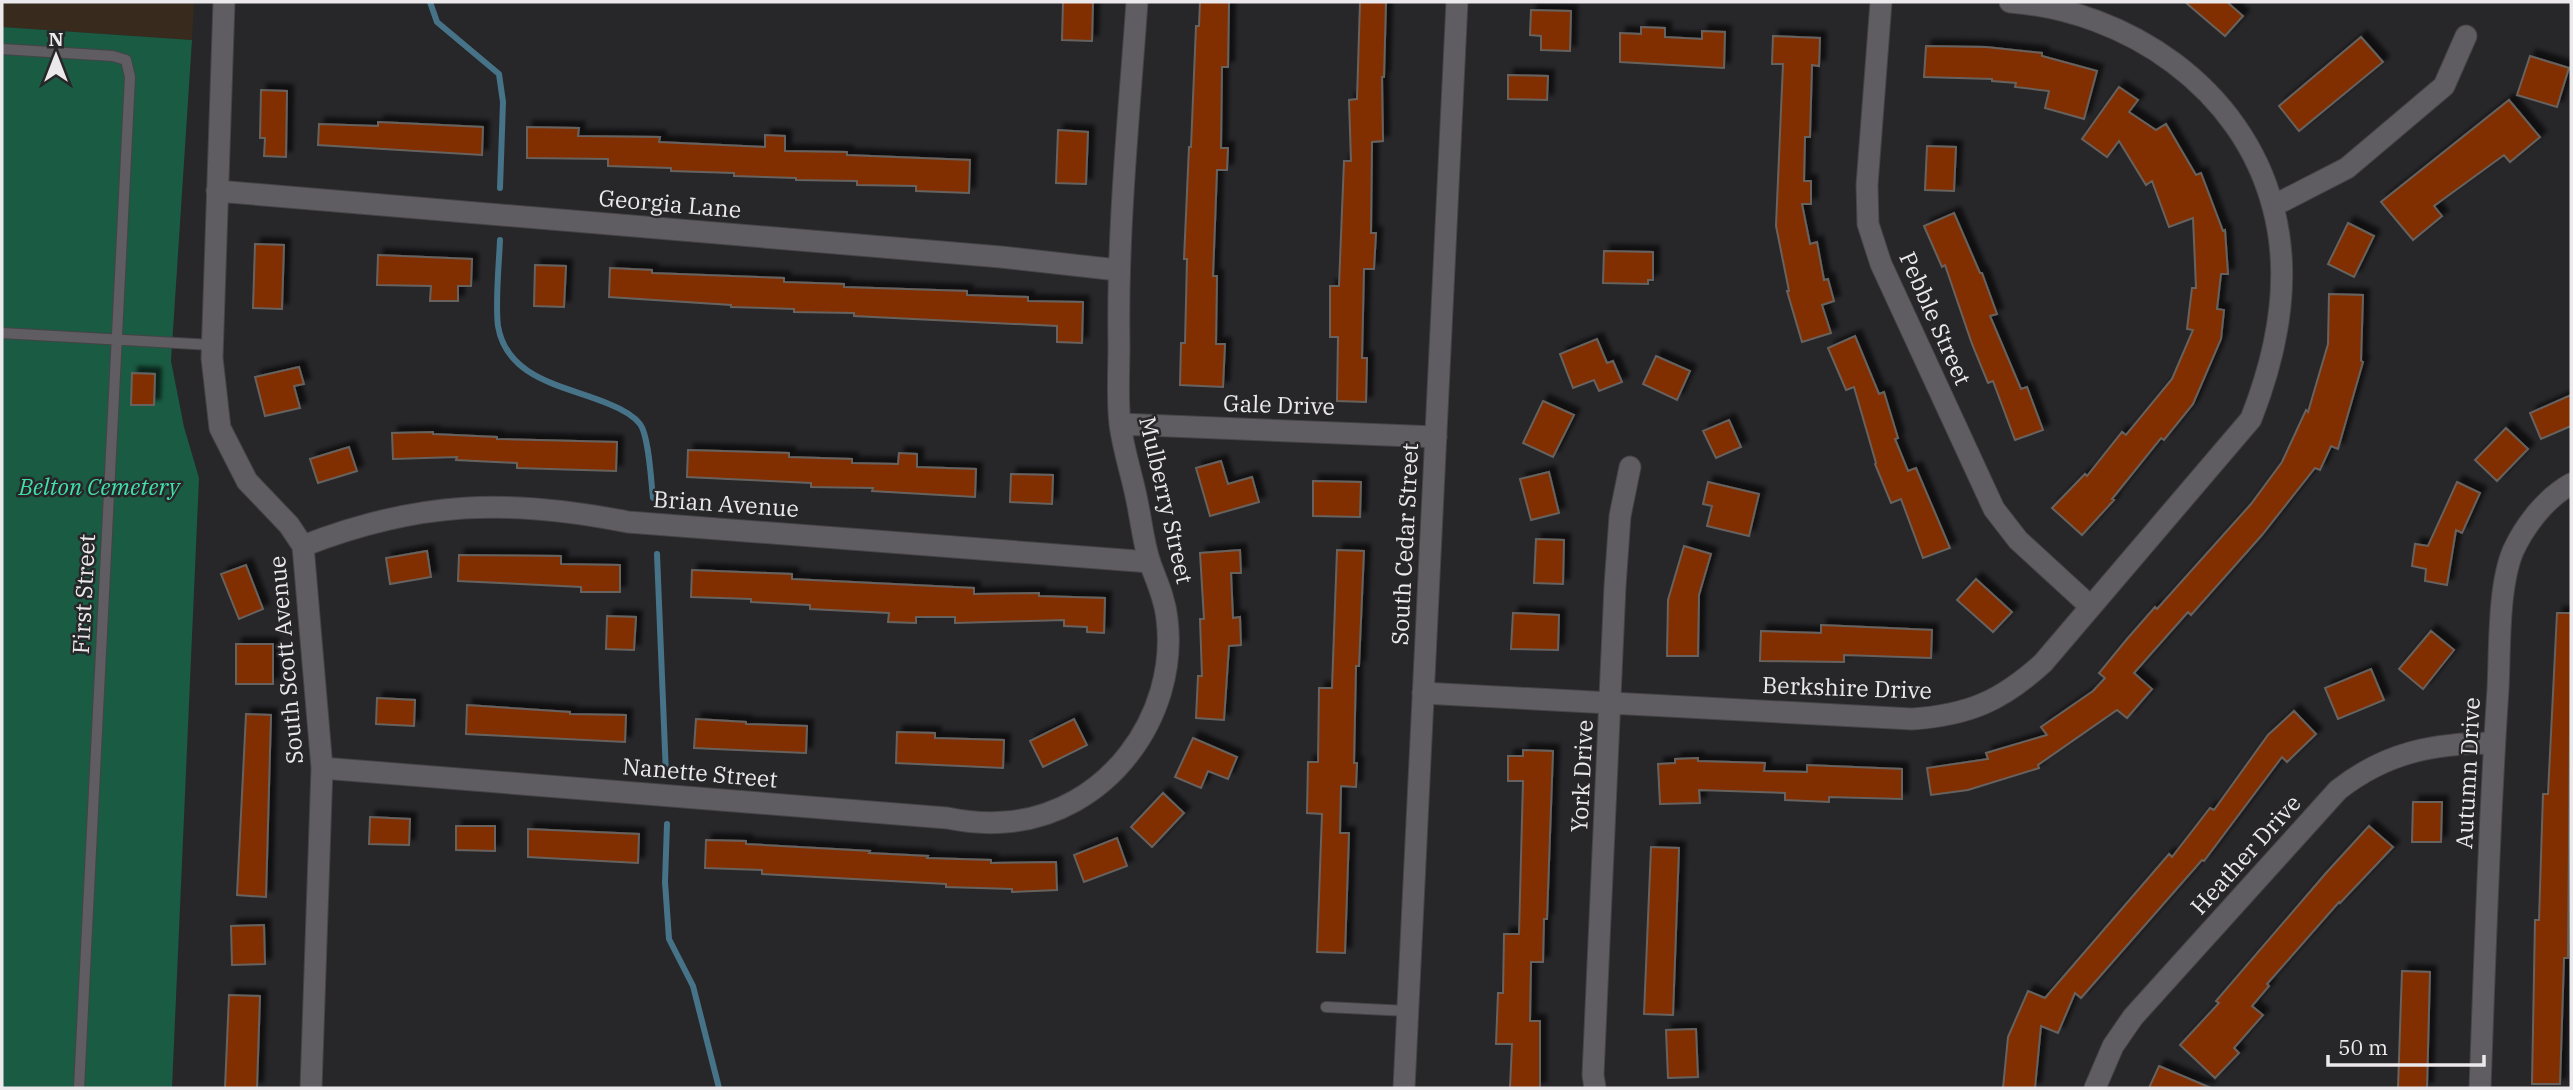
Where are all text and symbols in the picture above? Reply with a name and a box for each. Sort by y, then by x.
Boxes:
north arrow [21,21,91,91]
text: N [48,27,64,51]
street label: Georgia Lane [597,182,743,224]
street label: Pebble Street [1893,247,1979,389]
street label: Gale Drive [1223,387,1335,421]
street label: Mulberry Street [1133,413,1201,587]
street label: South Cedar Street [1384,442,1424,646]
park label: Belton Cemetery [18,471,182,501]
street label: Brian Avenue [652,483,800,523]
street label: First Street [65,533,101,655]
street label: South Scott Avenue [261,555,309,765]
street label: Berkshire Drive [1761,669,1933,705]
street label: Autumn Drive [2448,696,2486,850]
street label: York Drive [1563,719,1599,833]
street label: Nanette Street [621,750,779,794]
street label: Heather Drive [2183,788,2307,920]
scale bar [2328,1024,2484,1068]
text: 50 m [2338,1033,2388,1061]

